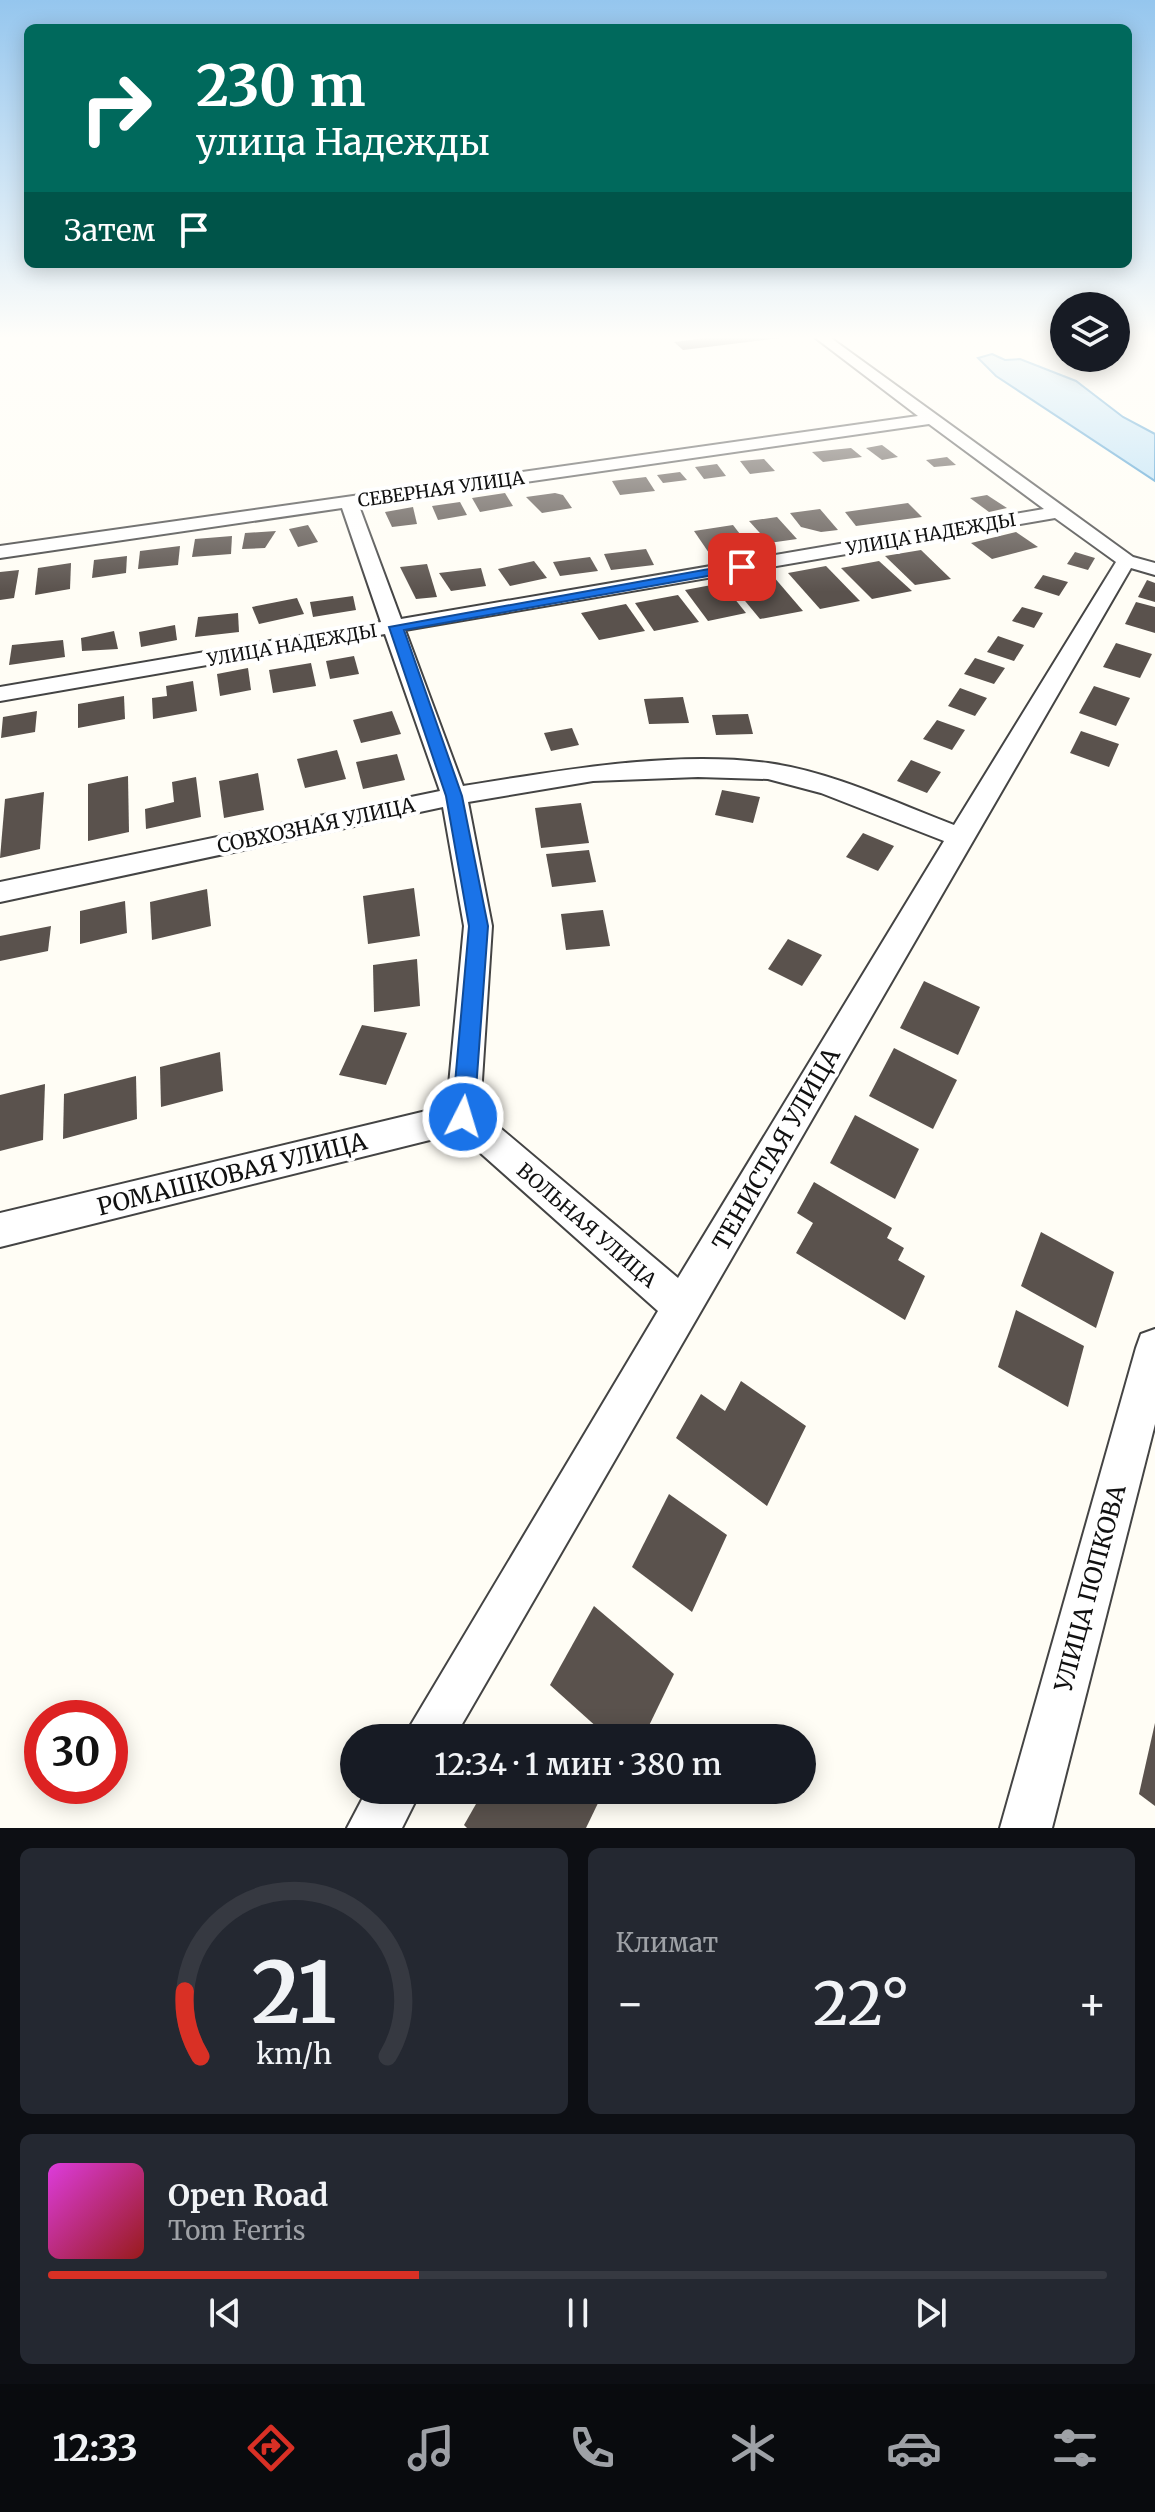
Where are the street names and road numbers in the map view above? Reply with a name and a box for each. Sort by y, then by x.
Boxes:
street label: СЕВЕРНАЯ УЛИЦА [356,466,526,512]
street label: УЛИЦА НАДЕЖДЫ [843,508,1018,560]
street label: УЛИЦА НАДЕЖДЫ [204,619,379,671]
street label: СОВХОЗНАЯ УЛИЦА [215,792,418,858]
street label: ТЕНИСТАЯ УЛИЦА [705,1041,847,1256]
street label: РОМАШКОВАЯ УЛИЦА [94,1125,371,1223]
street label: ВОЛЬНАЯ УЛИЦА [512,1158,663,1293]
street label: УЛИЦА ПОПКОВА [1047,1480,1133,1696]

